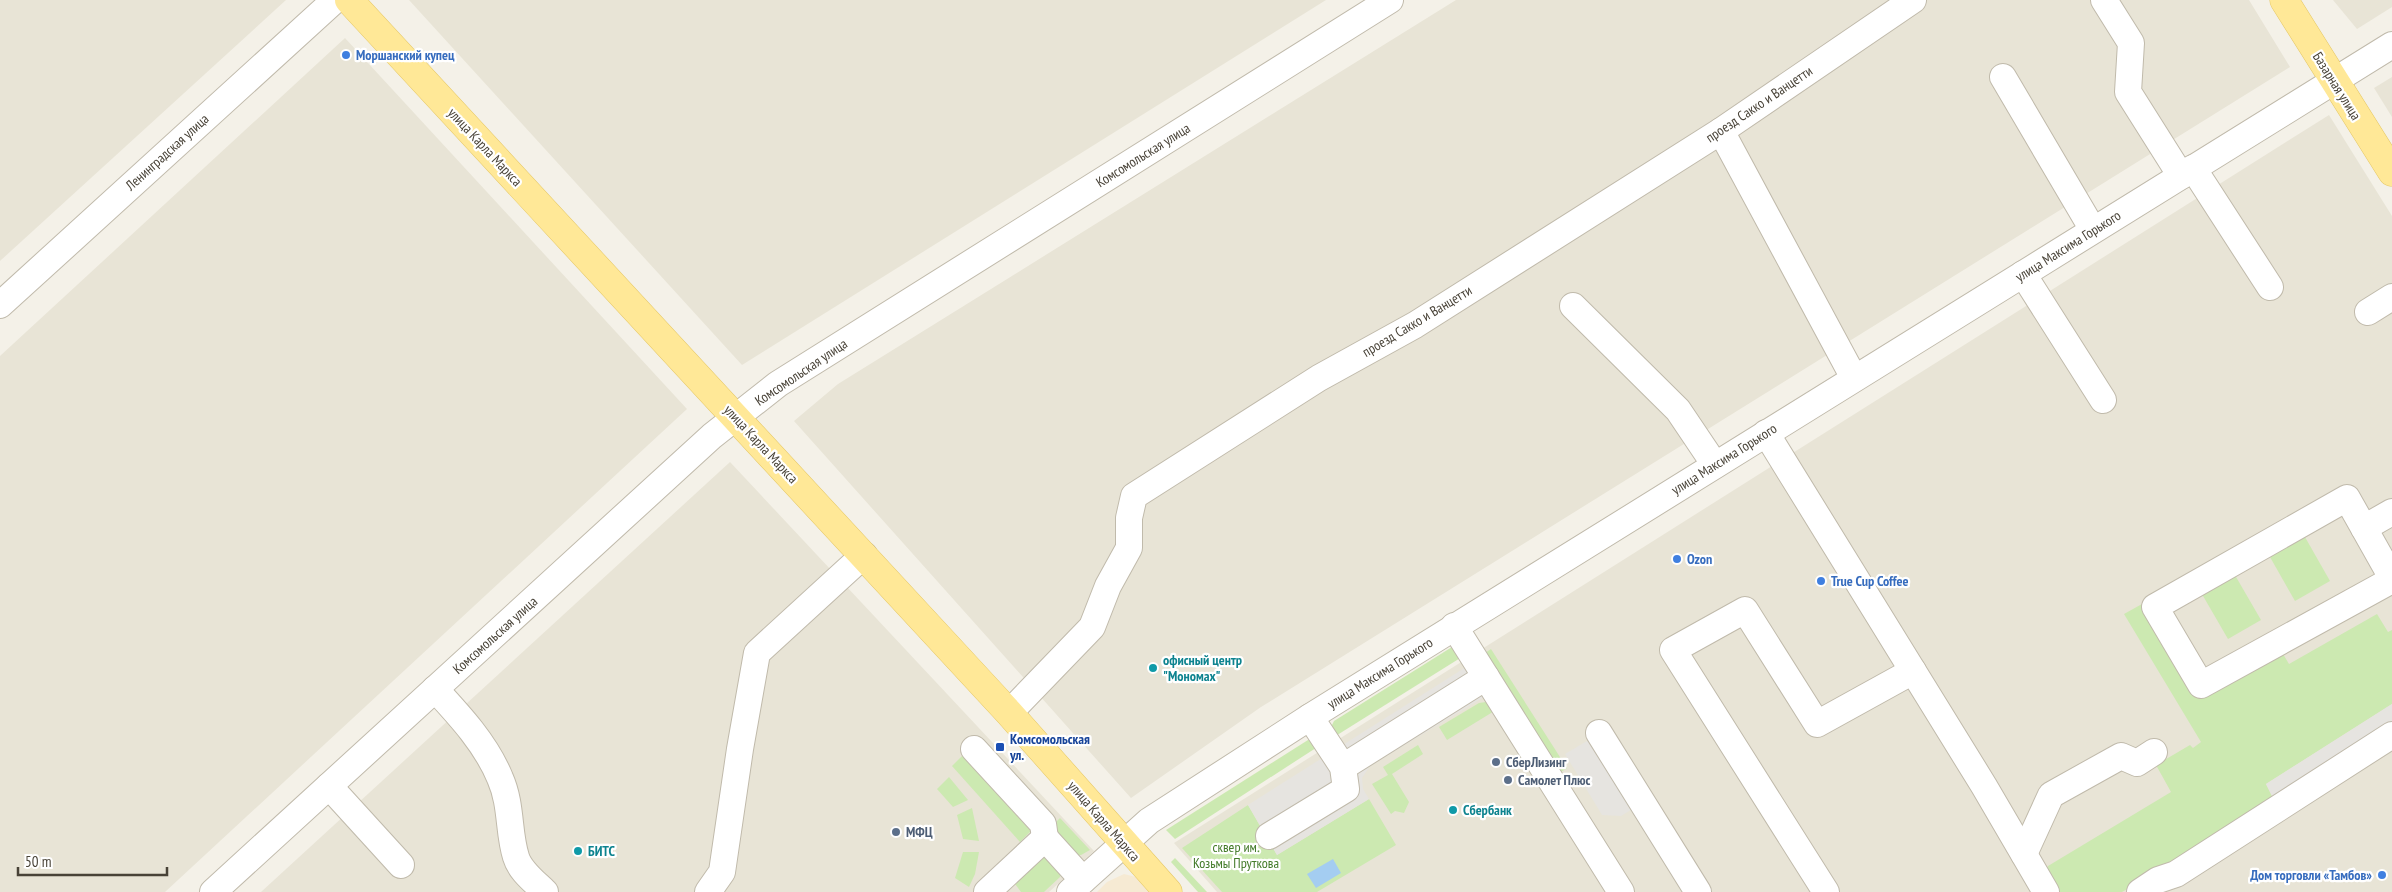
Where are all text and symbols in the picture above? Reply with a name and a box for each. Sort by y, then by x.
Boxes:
place label: Моршанский купец [356,46,455,64]
marker: Моршанский купец [340,49,352,61]
street label: Базарная улица [2309,49,2365,123]
street label: проезд Сакко и Ванцетти [1702,62,1816,146]
street label: улица Карла Маркса [444,104,526,190]
street label: Ленинградская улица [121,110,212,195]
street label: Комсомольская улица [1093,119,1193,191]
street label: улица Максима Горького [2012,206,2124,286]
street label: проезд Сакко и Ванцетти [1359,281,1475,361]
street label: Комсомольская улица [751,334,851,410]
street label: улица Карла Маркса [720,401,802,487]
street label: улица Максима Горького [1668,419,1780,499]
place label: Ozon [1687,550,1712,568]
marker: Ozon [1671,553,1683,565]
place label: True Cup Coffee [1831,572,1909,590]
marker: True Cup Coffee [1815,575,1827,587]
street label: Комсомольская улица [449,592,541,678]
street label: улица Максима Горького [1324,633,1436,713]
place label: офисный центр "Мономах" [1163,651,1242,685]
marker: офисный центр "Мономах" [1147,662,1159,674]
place label: Комсомольская ул. [1009,730,1090,764]
marker: Комсомольская ул. [994,741,1006,753]
place label: СберЛизинг [1506,753,1567,771]
marker: СберЛизинг [1490,756,1502,768]
place label: Самолет Плюс [1518,771,1590,789]
marker: Самолет Плюс [1502,774,1514,786]
street label: улица Карла Маркса [1064,777,1144,865]
place label: Сбербанк [1463,801,1512,819]
marker: Сбербанк [1447,804,1459,816]
place label: МФЦ [906,823,933,841]
marker: МФЦ [890,826,902,838]
park label: сквер им. Козьмы Пруткова [1193,838,1279,872]
place label: БИТС [588,842,616,860]
scale bar [18,844,166,876]
marker: БИТС [572,845,584,857]
text: 50 m [25,852,51,871]
place label: Дом торговли «Тамбов» [2250,866,2372,884]
marker: Дом торговли «Тамбов» [2376,869,2388,881]

